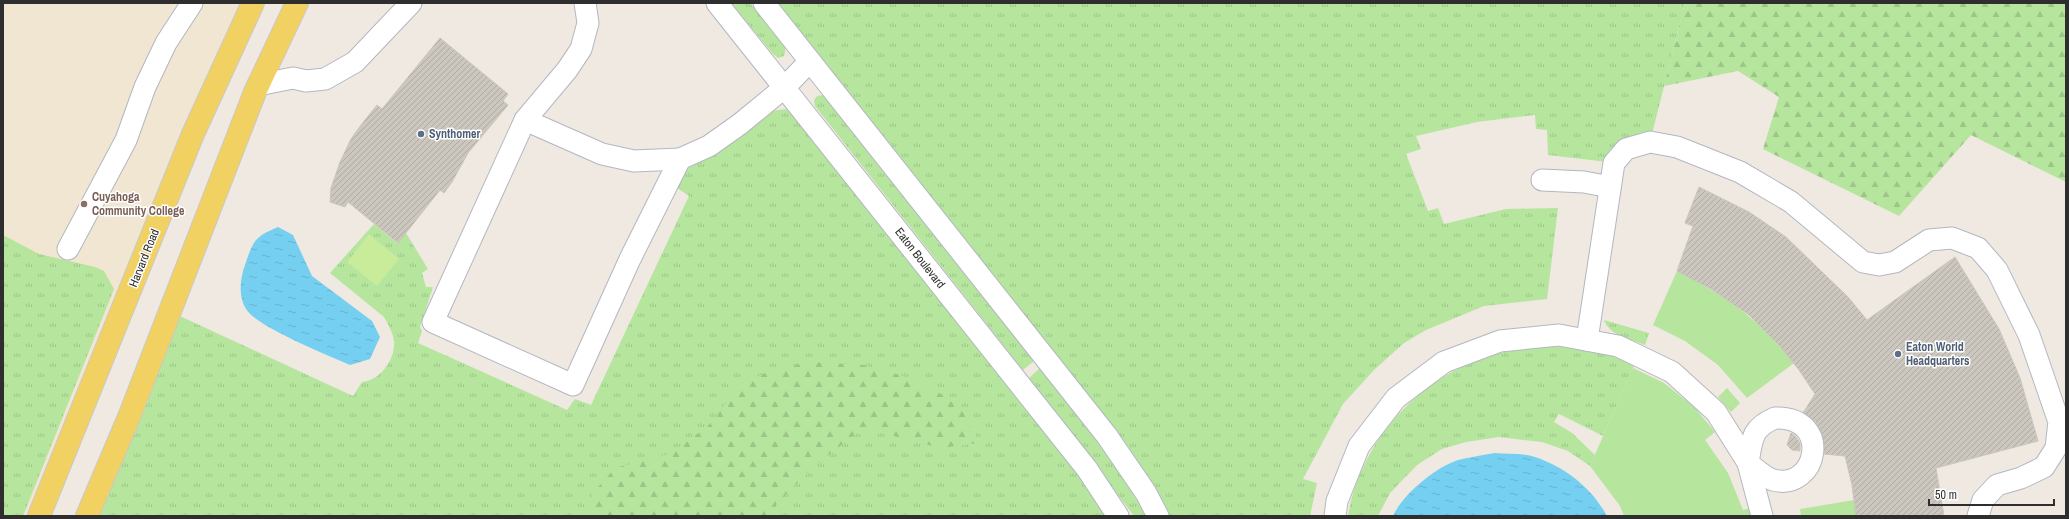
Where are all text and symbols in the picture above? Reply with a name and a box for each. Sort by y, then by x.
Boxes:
place label: Synthomer [429,126,481,142]
marker: Synthomer [416,129,426,139]
place label: Cuyahoga Community College [92,189,185,219]
marker: Cuyahoga Community College [79,199,89,209]
street label: Eaton Boulevard [891,224,949,292]
street label: Harvard Road [125,227,163,289]
place label: Eaton World Headquarters [1906,339,1970,369]
marker: Eaton World Headquarters [1893,349,1903,359]
scale bar [1929,481,2054,507]
text: 50 m [1935,487,1957,503]

